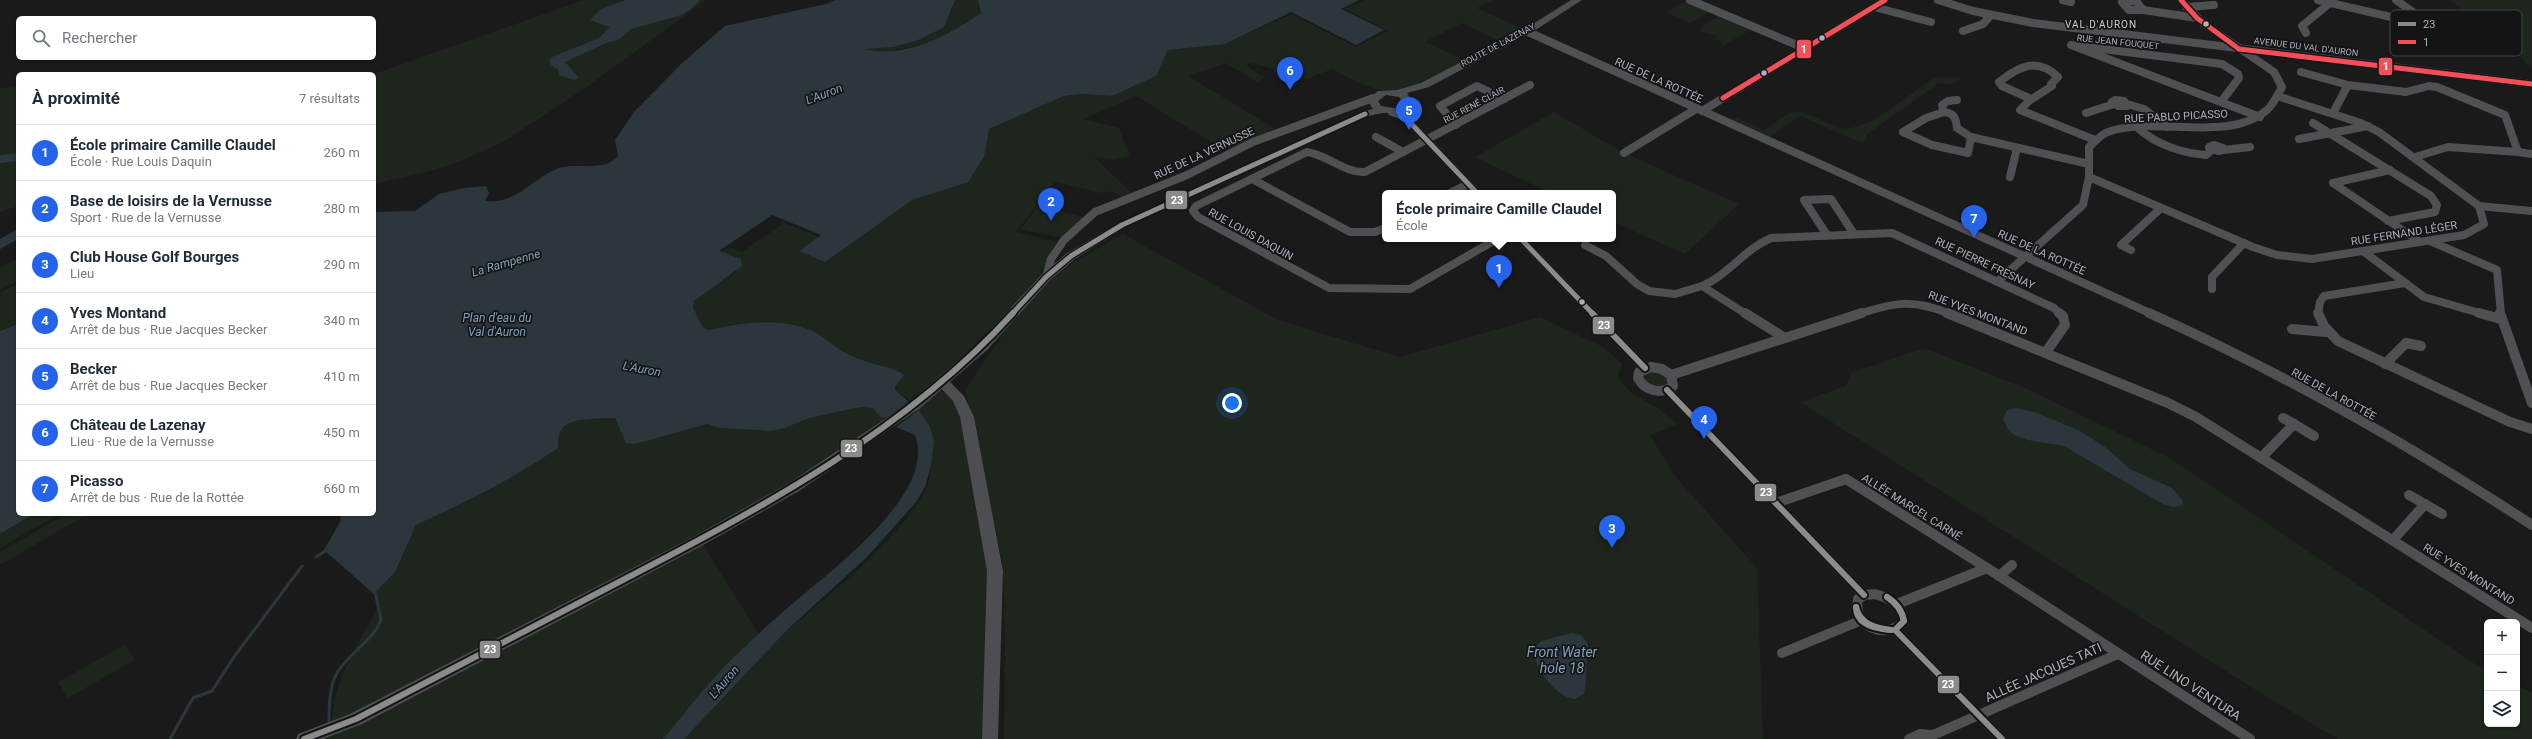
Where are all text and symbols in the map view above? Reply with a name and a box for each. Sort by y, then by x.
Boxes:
legend [2390,10,2522,56]
search box [16,16,376,60]
text: 23 [2423,18,2435,31]
district label: VAL D'AURON [2065,19,2137,30]
unlabelled marker [2201,19,2211,29]
street label: ROUTE DE LAZENAY [1459,21,1537,69]
icon: search [30,27,52,49]
text: Rechercher [62,29,137,47]
unlabelled marker [1817,33,1827,43]
street label: RUE JEAN FOUQUET [2076,33,2160,51]
street label: AVENUE DU VAL D'AURON [2253,36,2359,58]
text: 1 [2423,36,2429,49]
line badge: 1 [1796,39,1812,59]
text: 1 [1801,43,1807,56]
street label: RUE DE LA ROTTÉE [1613,55,1705,106]
pin: 6 [1277,57,1303,90]
line badge: 1 [2378,57,2393,76]
text: 1 [2383,60,2389,73]
unlabelled marker [1759,68,1769,78]
water label: L'Auron [804,81,844,107]
street label: RUE RENÉ CLAIR [1441,84,1507,125]
text: À proximité [32,88,120,108]
text: 7 résultats [299,91,360,106]
pin: 5 [1396,97,1422,130]
street label: RUE PABLO PICASSO [2124,107,2228,126]
street label: RUE DE LA VERNUSSE [1152,124,1257,182]
text: École primaire Camille Claudel [70,136,276,154]
text: 1 [41,145,49,160]
text: 260 m [323,145,360,160]
text: École · Rue Louis Daquin [70,154,212,169]
pin: 2 [1038,188,1064,221]
line badge: 23 [1165,190,1188,210]
popup [1382,190,1616,242]
text: Base de loisirs de la Vernusse [70,192,272,210]
text: 23 [1171,194,1183,207]
text: École primaire Camille Claudel [1396,200,1602,218]
text: 2 [41,201,49,216]
text: 280 m [323,201,360,216]
pin: 7 [1961,205,1987,238]
street label: RUE LOUIS DAQUIN [1206,206,1296,263]
text: Sport · Rue de la Vernusse [70,210,221,225]
text: École [1396,218,1428,233]
street label: RUE FERNAND LÉGER [2350,219,2458,248]
street label: RUE DE LA ROTTÉE [1996,227,2088,278]
street label: RUE PIERRE FRESNAY [1933,235,2037,292]
water label: La Rampenne [470,246,542,280]
text: Club House Golf Bourges [70,248,239,266]
pin: 1 [1486,255,1512,288]
text: 3 [41,257,49,272]
text: 290 m [323,257,360,272]
text: Lieu [70,266,94,281]
street label: RUE YVES MONTAND [1926,289,2029,338]
unlabelled marker [1577,297,1587,307]
text: Yves Montand [70,304,166,322]
water label: Plan d'eau du Val d'Auron [463,311,532,339]
text: 4 [41,313,49,328]
text: 340 m [323,313,360,328]
line badge: 23 [1592,316,1615,335]
text: 23 [1598,319,1610,332]
text: Arrêt de bus · Rue Jacques Becker [70,322,267,337]
water label: L'Auron [622,358,662,380]
text: Becker [70,360,117,378]
street label: RUE DE LA ROTTÉE [2289,366,2378,423]
text: 5 [41,369,49,384]
text: 410 m [323,369,360,384]
text: Arrêt de bus · Rue Jacques Becker [70,378,267,393]
your location [1222,393,1242,413]
pin: 4 [1691,406,1717,439]
text: Château de Lazenay [70,416,205,434]
text: 6 [41,425,49,440]
text: 450 m [323,425,360,440]
text: Lieu · Rue de la Vernusse [70,434,214,449]
line badge: 23 [840,439,863,458]
text: 23 [845,442,857,455]
street label: ALLÉE MARCEL CARNÉ [1859,471,1964,543]
text: Picasso [70,472,123,490]
text: 7 [41,481,49,496]
text: 660 m [323,481,360,496]
line badge: 23 [1754,483,1777,502]
text: 23 [1760,486,1772,499]
text: Arrêt de bus · Rue de la Rottée [70,490,244,505]
pin: 3 [1599,515,1625,548]
street label: RUE YVES MONTAND [2421,541,2517,608]
map controls [2484,619,2520,727]
button: + [2484,619,2520,655]
line badge: 23 [479,640,501,659]
street label: ALLÉE JACQUES TATI [1983,640,2104,705]
text: 23 [484,643,496,656]
water label: Front Water hole 18 [1527,644,1598,676]
street label: RUE LINO VENTURA [2138,647,2244,724]
button: − [2484,655,2520,691]
water label: L'Auron [706,663,742,701]
line badge: 23 [1937,675,1960,694]
text: 23 [1942,678,1954,691]
button: layers [2484,691,2520,727]

